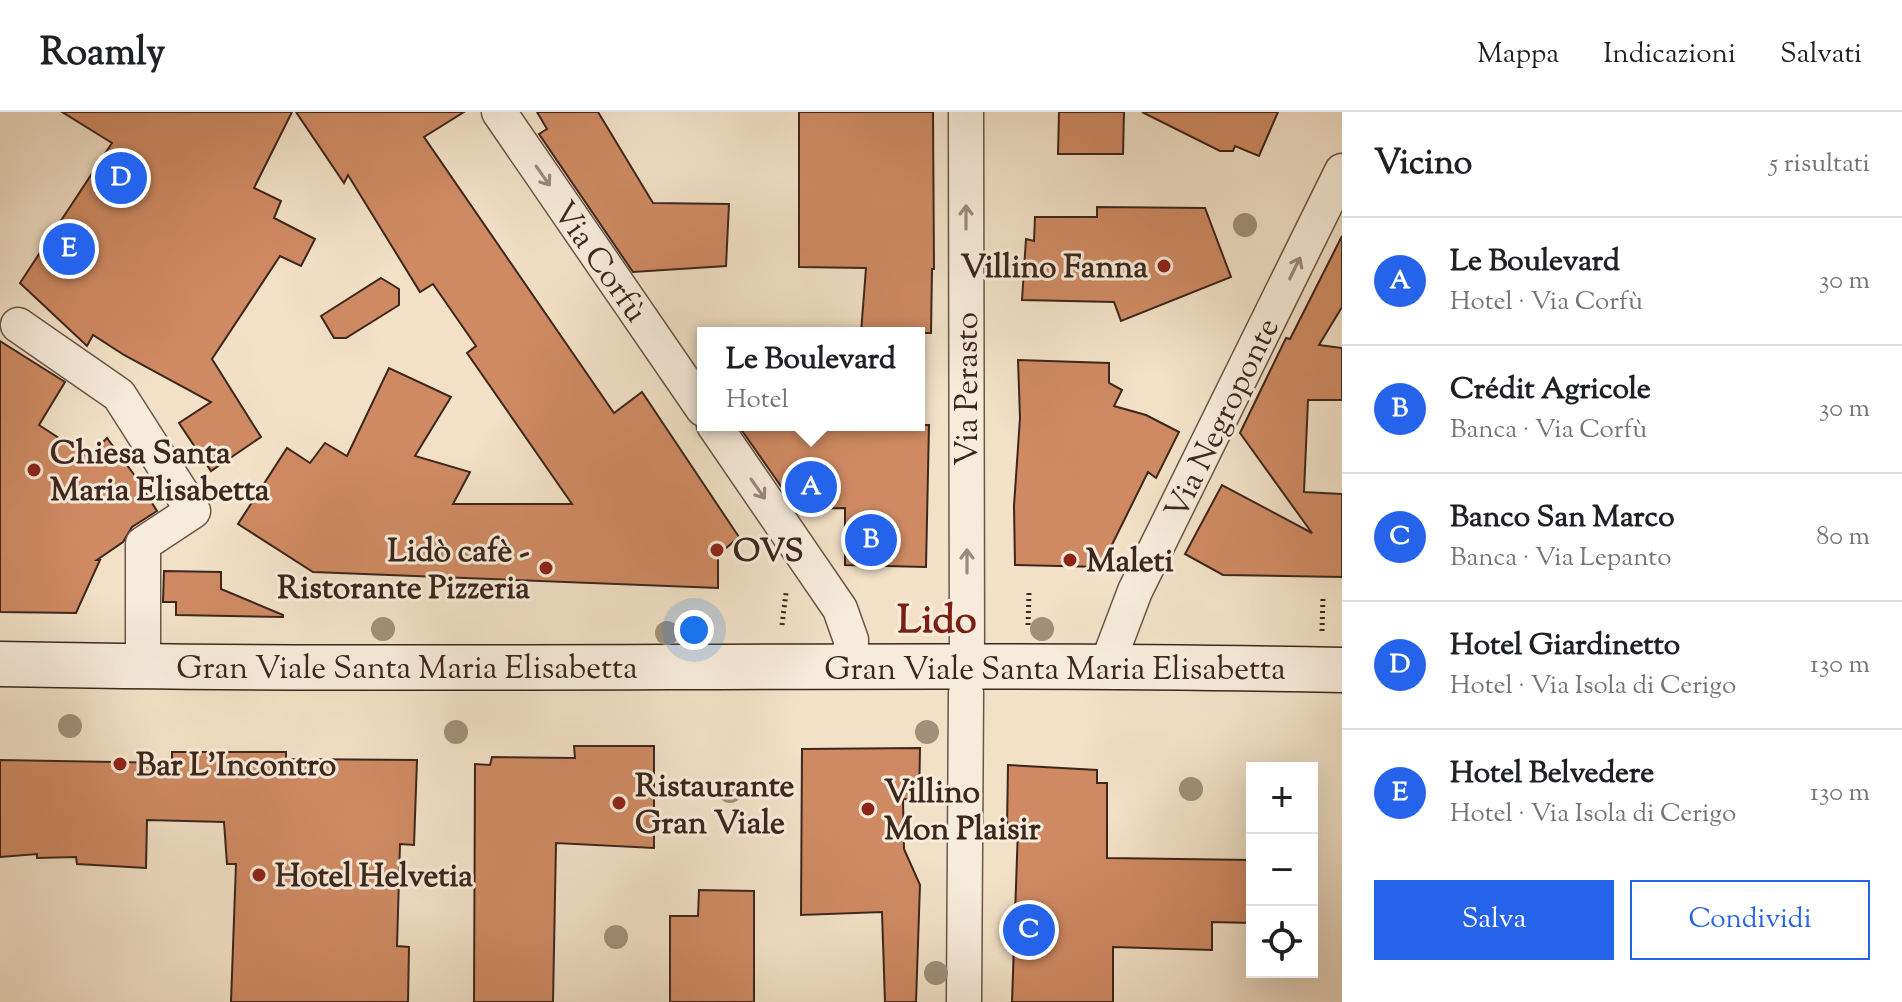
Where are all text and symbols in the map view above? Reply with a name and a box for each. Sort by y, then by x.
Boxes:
text: Roamly [40,28,165,82]
text: Mappa [1477,35,1559,75]
text: Indicazioni [1603,35,1736,75]
text: Salvati [1780,35,1862,75]
text: Vicino [1374,140,1472,189]
text: 5 risultati [1769,146,1870,183]
pin: D [95,148,147,208]
one-way arrow [535,165,551,187]
street label: Via Corfù [540,193,657,333]
one-way arrow [958,204,974,231]
pin: E [43,219,95,279]
text: Le Boulevard [1450,241,1620,284]
place label: Villino Fanna [961,246,1148,292]
one-way arrow [1288,256,1304,280]
marker: Villino Fanna [1155,257,1173,275]
text: A [1389,263,1411,300]
text: 30 m [1819,263,1870,300]
text: Hotel · Via Corfù [1450,284,1643,321]
street label: Via Negroponte [1155,311,1292,528]
street label: Via Perasto [946,312,992,466]
popup [697,327,925,431]
text: Le Boulevard [726,339,896,382]
text: Crédit Agricole [1450,369,1651,412]
text: Hotel [726,382,789,419]
text: B [1392,391,1408,428]
text: 30 m [1819,391,1870,428]
text: Banca · Via Corfù [1450,412,1647,449]
place label: Chiesa Santa Maria Elisabetta [50,432,270,515]
pin: A [785,457,837,517]
marker: Chiesa Santa Maria Elisabetta [25,461,43,479]
one-way arrow [750,478,766,500]
text: Banco San Marco [1450,497,1675,540]
pin: B [845,510,897,570]
text: C [1390,519,1410,556]
text: 80 m [1816,519,1870,556]
place label: Lidò cafè - Ristorante Pizzeria [277,530,530,613]
place label: OVS [733,530,804,576]
place label: Maleti [1086,540,1174,586]
text: Banca · Via Lepanto [1450,540,1671,577]
marker: OVS [708,541,726,559]
one-way arrow [959,548,975,575]
marker: Maleti [1061,551,1079,569]
marker: Lidò cafè - Ristorante Pizzeria [537,559,555,577]
district label: Lido [897,594,977,651]
your location [674,610,714,650]
text: Hotel Giardinetto [1450,625,1680,668]
street label: Gran Viale Santa Maria Elisabetta [176,647,638,693]
text: D [1390,647,1410,684]
text: 130 m [1810,647,1870,684]
street label: Gran Viale Santa Maria Elisabetta [824,648,1286,694]
text: Hotel · Via Isola di Cerigo [1450,668,1736,705]
place label: Bar L'Incontro [136,744,336,790]
text: Hotel Belvedere [1450,753,1654,796]
marker: Bar L'Incontro [111,755,129,773]
map controls [1246,762,1318,978]
button: + [1246,762,1318,834]
place label: Ristaurante Gran Viale [635,765,795,848]
place label: Villino Mon Plaisir [884,771,1041,854]
text: E [1392,775,1408,812]
text: 130 m [1810,775,1870,812]
marker: Ristaurante Gran Viale [610,794,628,812]
text: Hotel · Via Isola di Cerigo [1450,796,1736,833]
marker: Villino Mon Plaisir [859,800,877,818]
button: − [1246,834,1318,906]
place label: Hotel Helvetia [275,855,473,901]
marker: Hotel Helvetia [250,866,268,884]
button: Salva [1374,880,1614,960]
button: Condividi [1630,880,1870,960]
pin: C [1003,900,1055,960]
button: locate [1246,906,1318,978]

